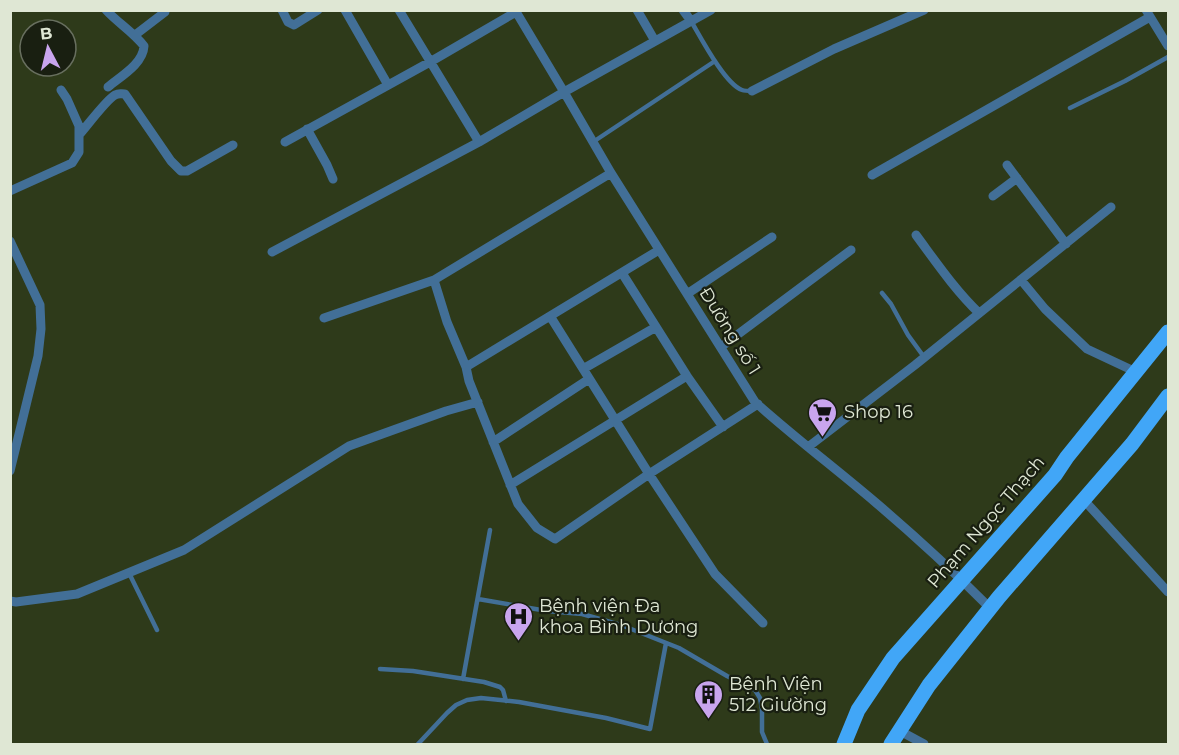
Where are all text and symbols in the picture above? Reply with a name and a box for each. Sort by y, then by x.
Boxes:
north arrow [18,18,78,78]
text: B [39,23,53,44]
street label: Đường số 1 [695,283,765,379]
supermarket icon: Shop 16 [807,396,839,438]
place label: Shop 16 [844,401,913,423]
street label: Phạm Ngọc Thạch [923,451,1049,593]
place label: Bệnh viện Đa khoa Bình Dương [539,595,698,638]
hospital icon: Bệnh viện Đa khoa Bình Dương [502,600,534,642]
place label: Bệnh Viện 512 Giường [729,673,827,716]
building icon: Bệnh Viện 512 Giường [692,678,724,720]

